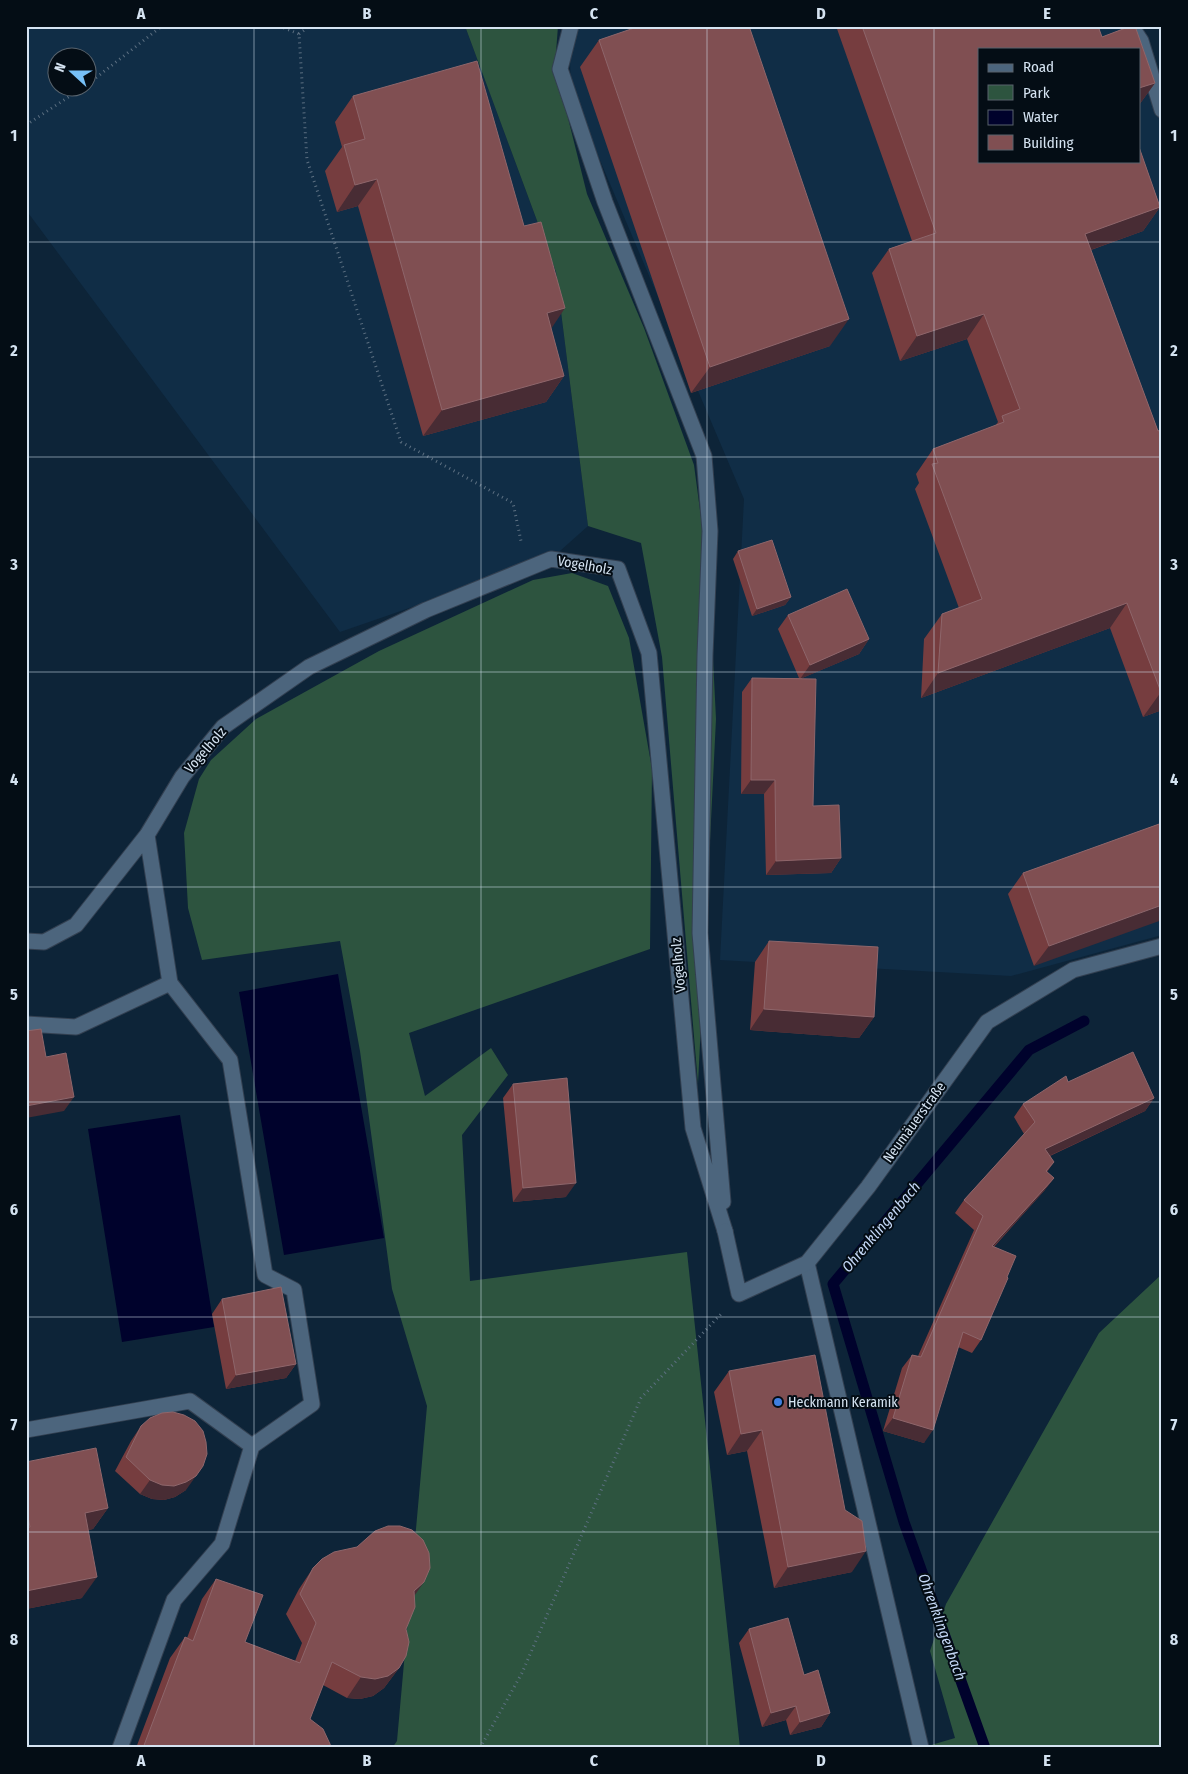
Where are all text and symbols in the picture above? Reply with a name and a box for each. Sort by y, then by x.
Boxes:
text: A [136,4,146,23]
text: B [363,4,372,23]
text: C [590,4,599,23]
text: D [816,4,826,23]
text: E [1043,4,1051,23]
north arrow [48,48,98,98]
legend [978,48,1140,162]
text: Road [1023,58,1054,76]
text: N [51,61,70,74]
text: Park [1023,84,1050,102]
text: Water [1023,108,1059,126]
text: 1 [11,126,17,145]
text: 1 [1171,126,1177,145]
text: Building [1023,134,1074,152]
text: 2 [9,341,18,360]
text: 2 [1169,341,1178,360]
street label: Vogelholz [556,552,614,579]
text: 3 [9,555,18,574]
text: 3 [1169,555,1178,574]
street label: Vogelholz [181,724,230,777]
text: 4 [10,770,18,789]
text: 4 [1170,770,1178,789]
street label: Vogelholz [668,936,689,993]
text: 5 [10,985,18,1004]
text: 5 [1170,985,1178,1004]
street label: Neumäuerstraße [879,1079,949,1166]
water label: Ohrenklingenbach [838,1178,924,1276]
text: 6 [10,1200,18,1219]
text: 6 [1170,1200,1178,1219]
place label: Heckmann Keramik [788,1394,898,1411]
marker: Heckmann Keramik [772,1396,784,1408]
text: 7 [11,1415,18,1434]
text: 7 [1171,1415,1178,1434]
water label: Ohrenklingenbach [914,1571,970,1683]
text: 8 [10,1630,19,1649]
text: 8 [1170,1630,1179,1649]
text: A [136,1751,146,1770]
text: B [363,1751,372,1770]
text: C [590,1751,599,1770]
text: D [816,1751,826,1770]
text: E [1043,1751,1051,1770]

